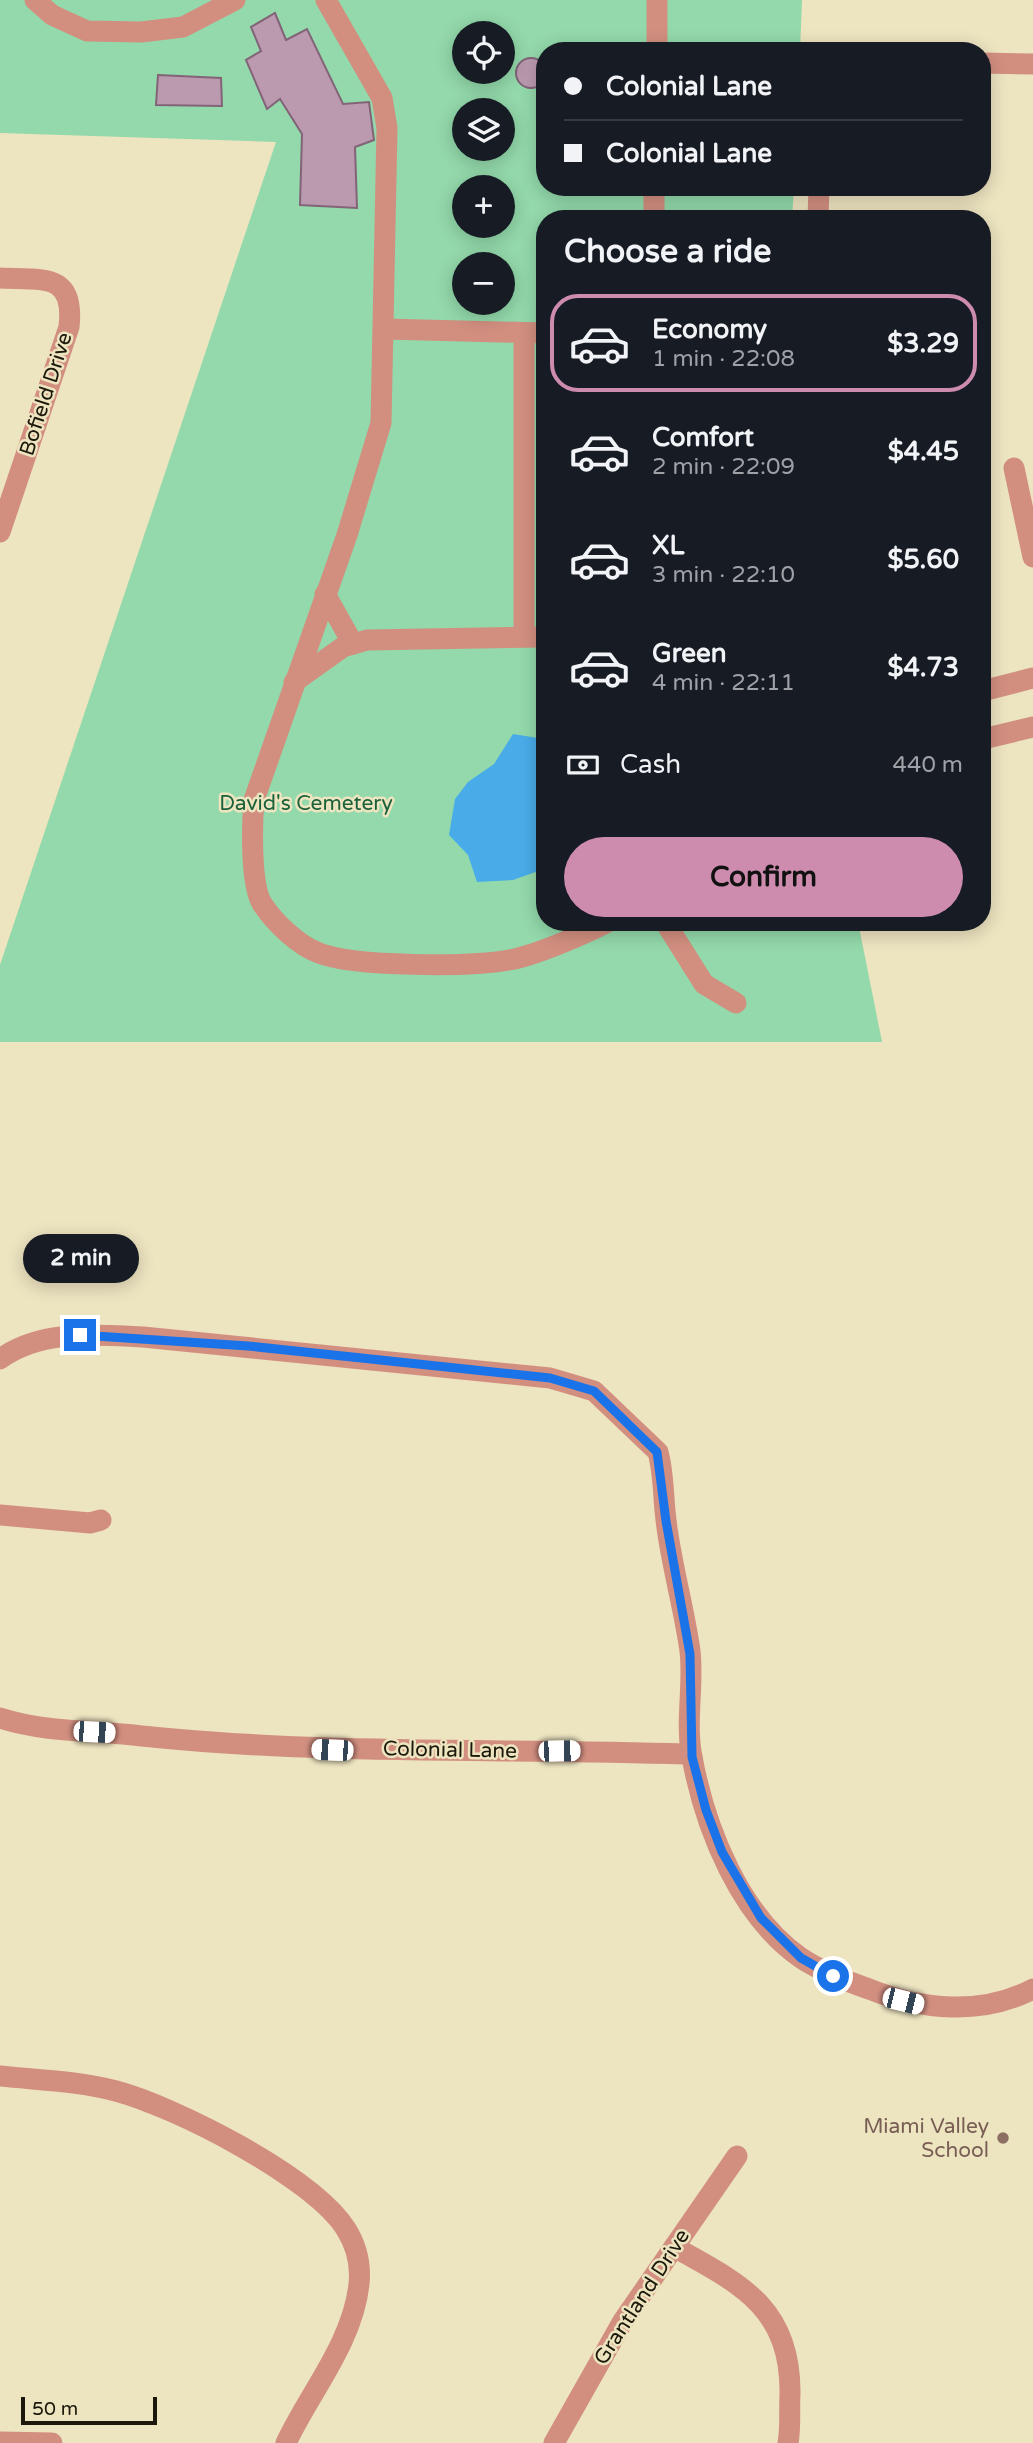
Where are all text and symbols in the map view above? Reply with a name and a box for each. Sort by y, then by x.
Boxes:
map controls [452,21,515,315]
button: locate [452,21,515,84]
text: Colonial Lane [606,71,772,102]
button: layers [452,98,515,161]
text: Colonial Lane [606,138,772,169]
button: + [452,175,515,238]
text: Choose a ride [564,233,771,271]
button: − [452,252,515,315]
icon: car [568,312,631,375]
text: Economy [652,314,767,345]
text: $3.29 [887,328,959,359]
street label: Bofield Drive [14,329,78,459]
text: 1 min · 22:08 [652,345,795,373]
icon: car [568,420,631,483]
text: Comfort [652,422,754,453]
text: $4.45 [888,436,959,467]
text: 2 min · 22:09 [652,453,795,481]
icon: car [568,528,631,591]
text: XL [652,530,684,561]
text: $5.60 [887,544,959,575]
text: 3 min · 22:10 [652,561,795,589]
icon: car [568,636,631,699]
text: Green [652,638,727,669]
text: $4.73 [887,652,959,683]
text: 4 min · 22:11 [652,669,795,697]
icon: cash [564,746,602,784]
text: Cash [620,749,681,780]
text: 440 m [893,751,963,779]
park label: David's Cemetery [219,791,393,816]
button: Confirm [564,837,963,917]
callout: 2 min [22,1234,138,1282]
text: 2 min [50,1244,112,1272]
route end [64,1319,96,1351]
car [73,1720,116,1744]
street label: Colonial Lane [383,1736,517,1764]
car [311,1739,354,1761]
car [538,1740,581,1762]
route start [817,1960,849,1992]
car [881,1986,926,2016]
place label: Miami Valley School [863,2114,989,2163]
marker: Miami Valley School [995,2130,1011,2146]
street label: Grantland Drive [589,2224,695,2369]
scale bar [21,2394,158,2426]
text: 50 m [32,2398,78,2420]

